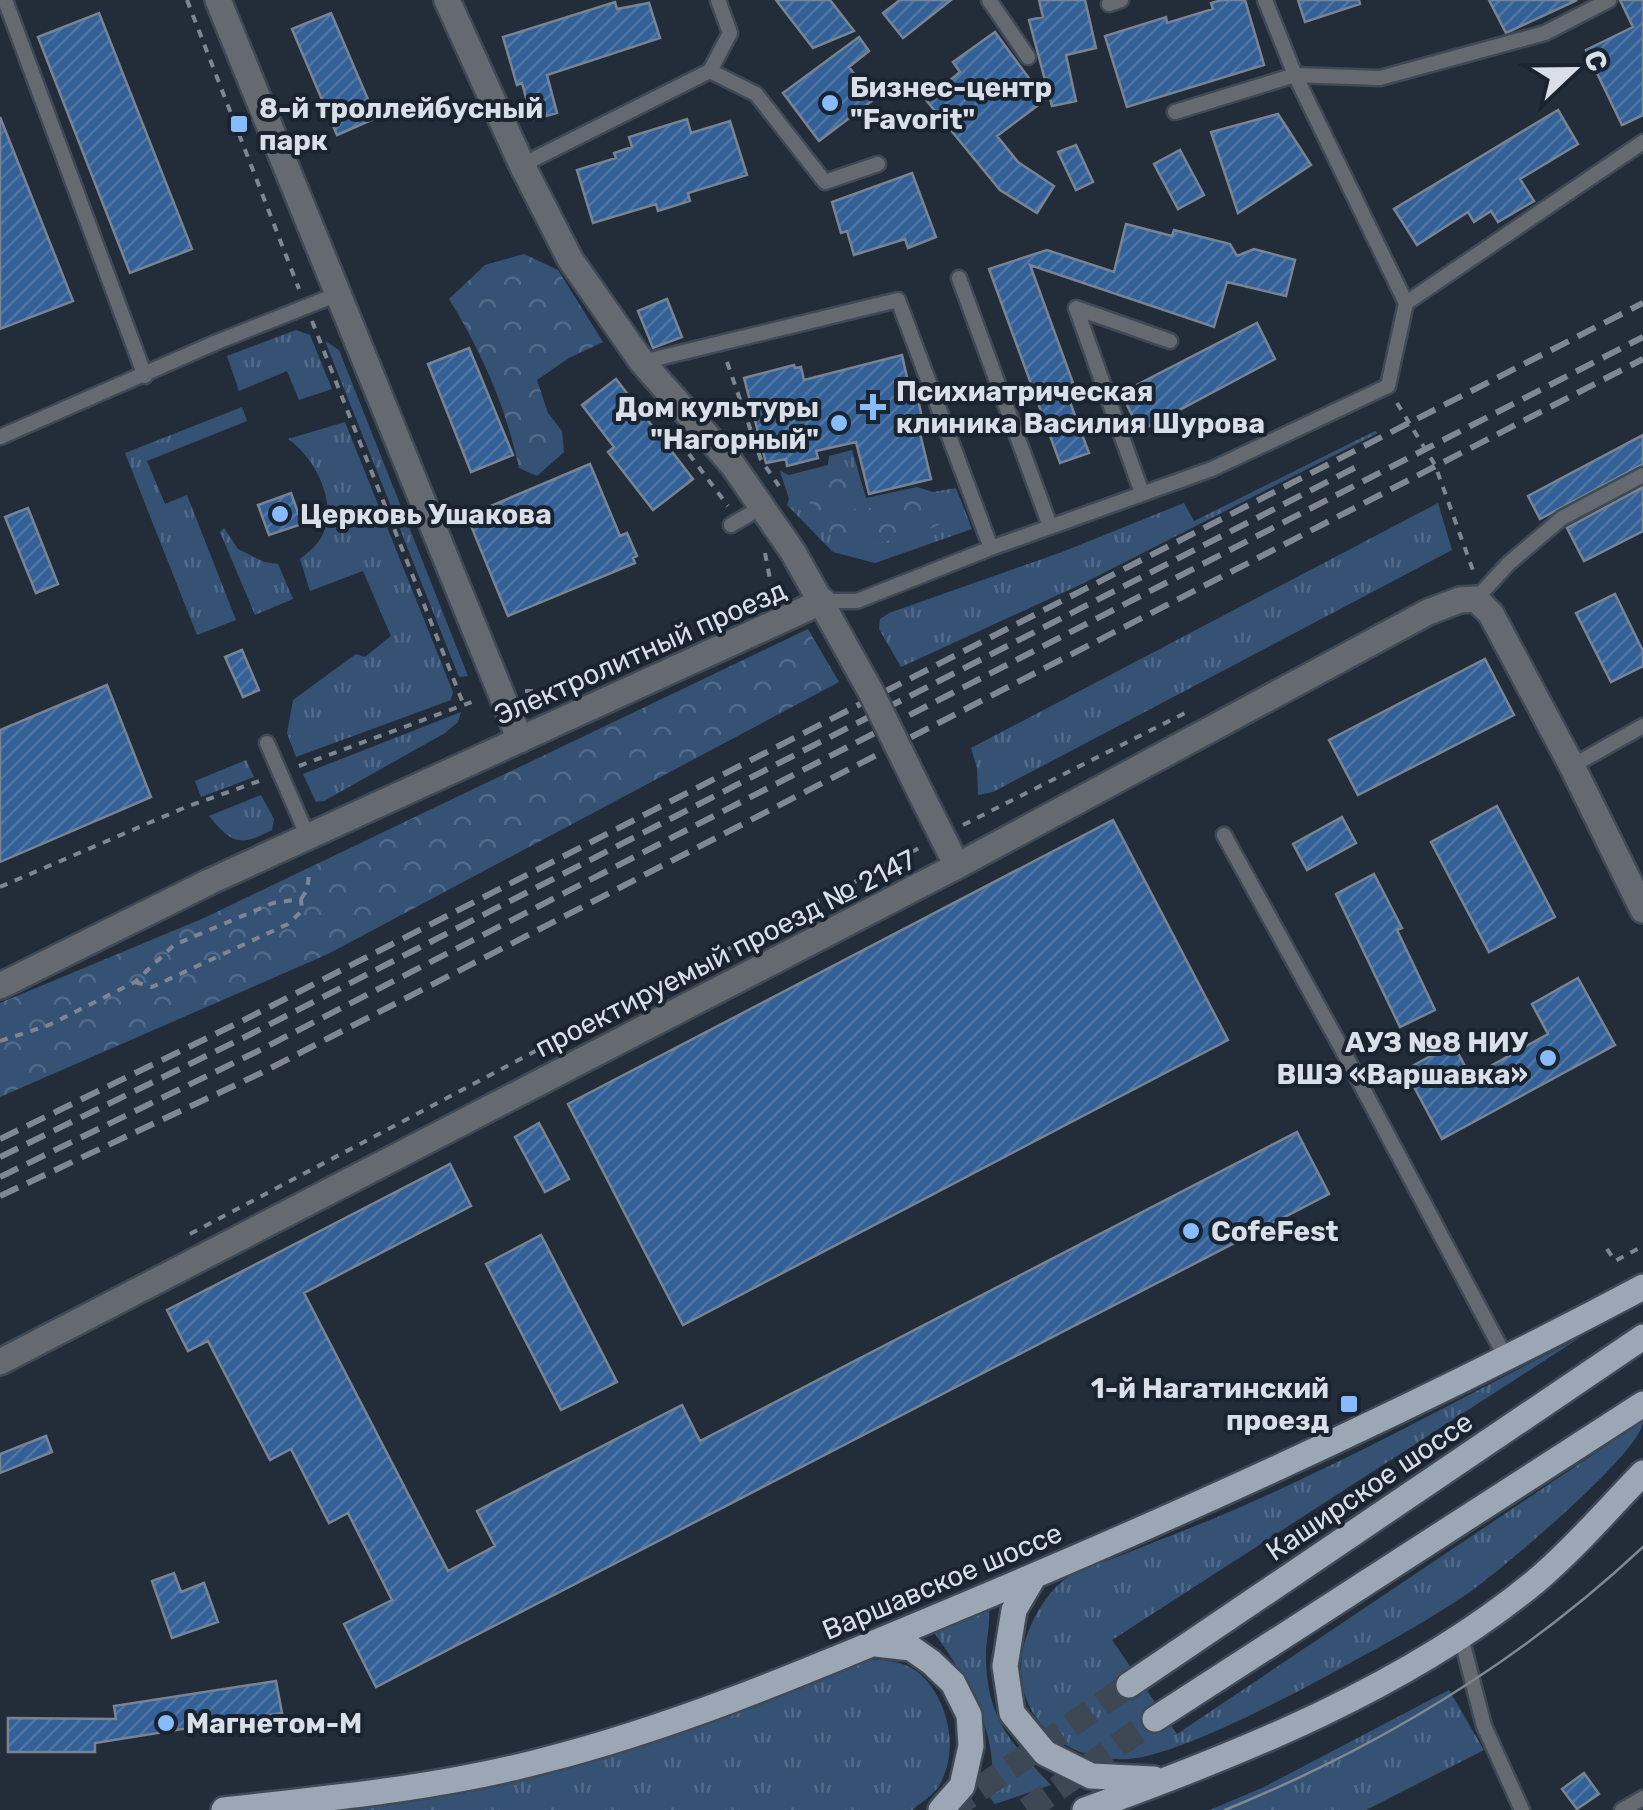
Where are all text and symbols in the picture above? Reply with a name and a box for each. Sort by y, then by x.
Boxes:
north arrow [1523,20,1623,120]
text: С [1577,46,1615,76]
place label: Бизнес-центр "Favorit" [850,71,1052,136]
place label: 8-й троллейбусный парк [259,92,543,157]
marker: Бизнес-центр "Favorit" [819,92,841,114]
marker: 8-й троллейбусный парк [228,113,250,135]
place label: Психиатрическая клиника Василия Шурова [896,375,1265,440]
place label: Дом культуры "Нагорный" [615,391,819,456]
marker: Психиатрическая клиника Василия Шурова [860,394,886,420]
marker: Дом культуры "Нагорный" [828,412,850,434]
place label: Церковь Ушакова [300,498,552,531]
marker: Церковь Ушакова [269,503,291,525]
street label: Электролитный проезд [489,573,791,732]
street label: проектируемый проезд № 2147 [529,843,921,1064]
place label: АУЗ №8 НИУ ВШЭ «Варшавка» [1276,1026,1529,1091]
marker: АУЗ №8 НИУ ВШЭ «Варшавка» [1537,1047,1559,1069]
place label: CofeFest [1211,1215,1339,1248]
marker: CofeFest [1180,1220,1202,1242]
place label: 1-й Нагатинский проезд [1091,1372,1329,1437]
marker: 1-й Нагатинский проезд [1338,1393,1360,1415]
street label: Каширское шоссе [1260,1405,1479,1568]
street label: Варшавское шоссе [817,1516,1067,1647]
place label: Магнетом-М [186,1707,362,1740]
marker: Магнетом-М [155,1712,177,1734]

